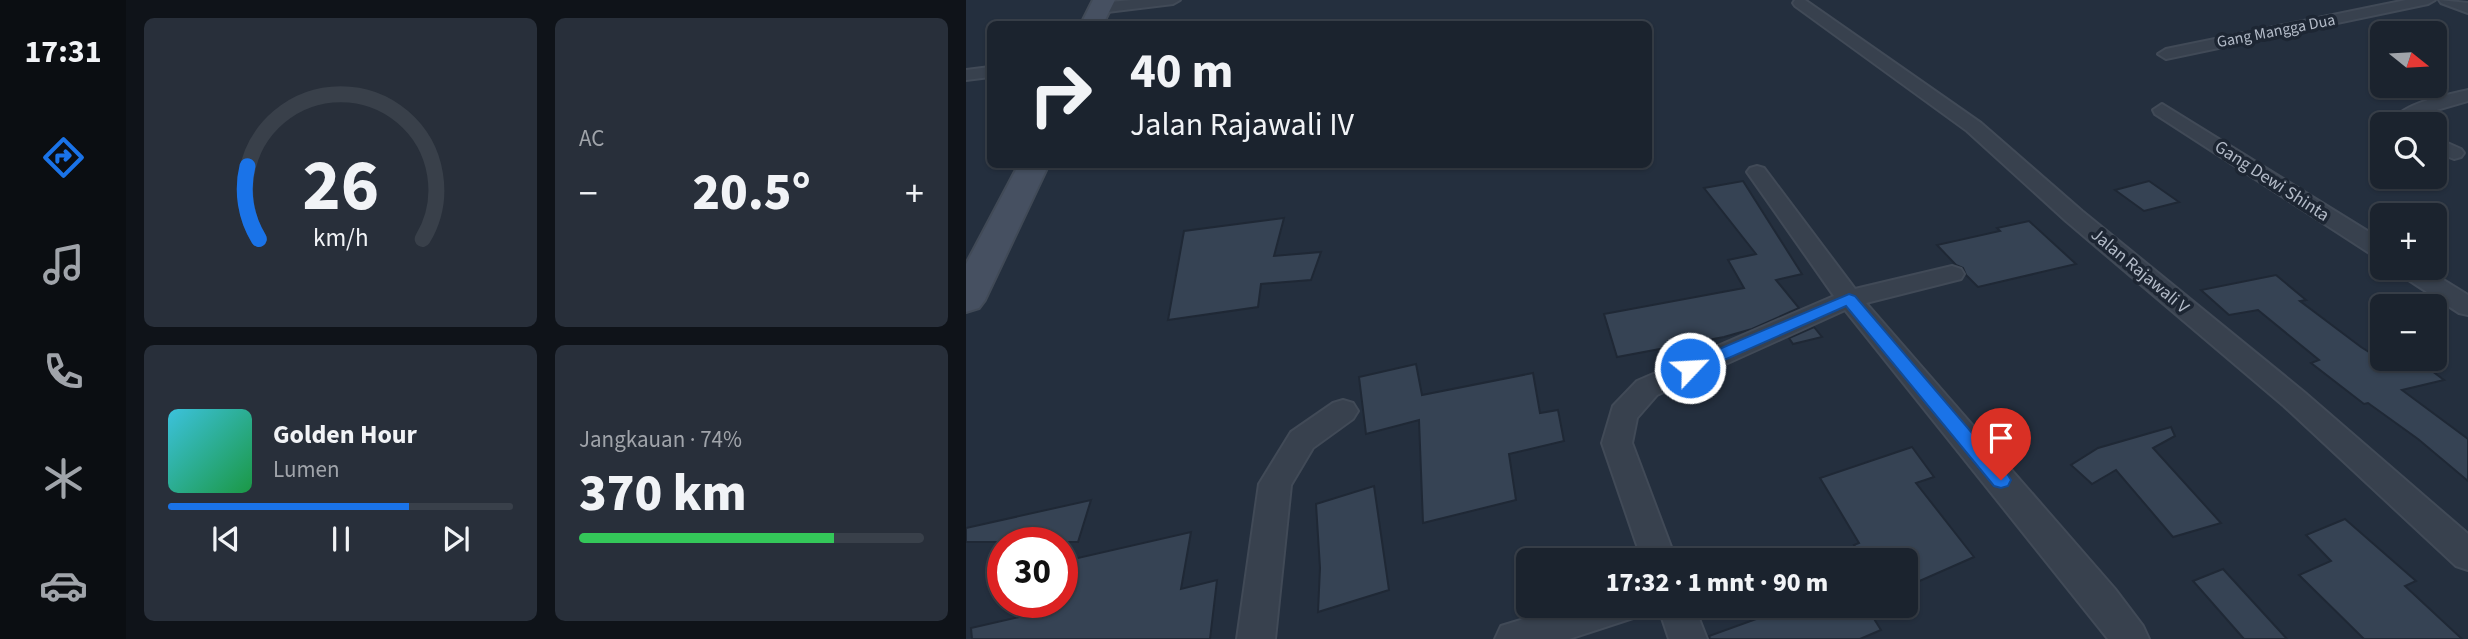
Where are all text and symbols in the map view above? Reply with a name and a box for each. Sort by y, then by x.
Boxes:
street label: Gang Mangga Dua [2215,9,2337,53]
north arrow [2370,21,2446,98]
map controls [2370,21,2447,371]
text: 17:31 [24,29,102,75]
text: 40 m [1130,37,1234,107]
icon: right [1015,49,1106,140]
text: Jalan Rajawali IV [1130,102,1354,148]
button: search [2370,112,2447,189]
text: AC [579,122,604,155]
icon: directions [39,133,88,182]
text: 26 [302,134,379,238]
street label: Gang Dewi Shinta [2210,135,2334,227]
text: 20.5° [692,156,811,230]
text: − [579,167,598,221]
text: + [905,167,924,221]
button: + [2370,203,2447,280]
text: km/h [313,219,368,255]
street label: Jalan Rajawali V [2086,222,2195,320]
icon: music [39,240,88,289]
button: − [2370,294,2447,371]
position arrow [1653,331,1727,405]
icon: phone [39,347,88,396]
pin [1971,408,2031,480]
text: Golden Hour [273,416,417,453]
icon: arrive [1982,419,2020,457]
text: Jangkauan · 74% [579,423,742,456]
text: Lumen [273,453,340,486]
icon: climate [39,454,88,503]
text: 370 km [579,457,747,531]
icon: previous [207,520,245,558]
icon: pause [322,520,360,558]
icon: next [437,520,475,558]
speed limit sign: 30 [987,527,1078,618]
icon: car [39,561,88,610]
text: 17:32 · 1 mnt · 90 m [1606,564,1828,601]

